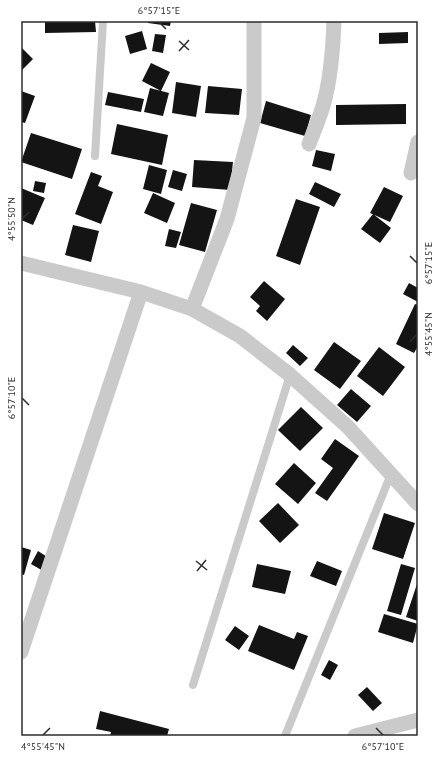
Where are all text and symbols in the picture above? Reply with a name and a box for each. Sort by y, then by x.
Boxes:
text: 6°57'15"E [138,4,180,17]
text: 4°55'50"N [5,197,18,241]
text: 6°57'15"E [422,242,435,284]
text: 4°55'45"N [422,312,435,356]
text: 6°57'10"E [5,377,18,419]
text: 4°55'45"N [21,740,65,753]
text: 6°57'10"E [362,740,404,753]

